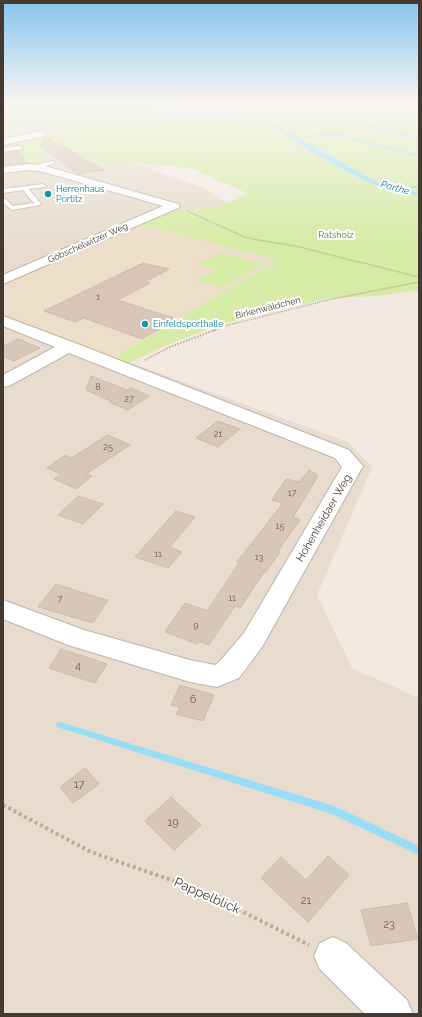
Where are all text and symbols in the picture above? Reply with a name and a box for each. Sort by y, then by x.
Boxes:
water label: Parthe [379,178,411,198]
place label: Herrenhaus Portitz [56,184,104,205]
marker: Herrenhaus Portitz [43,189,53,199]
street label: Göbschelwitzer Weg [46,220,130,266]
park label: Ratsholz [318,230,354,240]
house number: 1 [96,292,100,302]
street label: Birkenwäldchen [234,295,302,321]
marker: Einfeldsporthalle [140,319,150,329]
place label: Einfeldsporthalle [153,319,224,329]
house number: 8 [95,382,101,392]
house number: 27 [124,394,134,404]
house number: 21 [214,429,222,439]
house number: 25 [103,442,113,452]
street label: Hohenheidaer Weg [294,472,354,564]
house number: 17 [288,488,296,498]
house number: 15 [276,521,284,531]
house number: 11 [154,549,162,559]
house number: 13 [255,552,263,562]
house number: 11 [228,593,236,603]
house number: 7 [58,594,62,604]
house number: 9 [193,620,199,630]
house number: 4 [75,659,81,673]
house number: 6 [190,693,196,707]
house number: 17 [74,778,84,792]
house number: 19 [167,816,179,830]
street label: Pappelblick [172,874,242,918]
house number: 21 [301,894,311,908]
house number: 23 [383,918,395,932]

